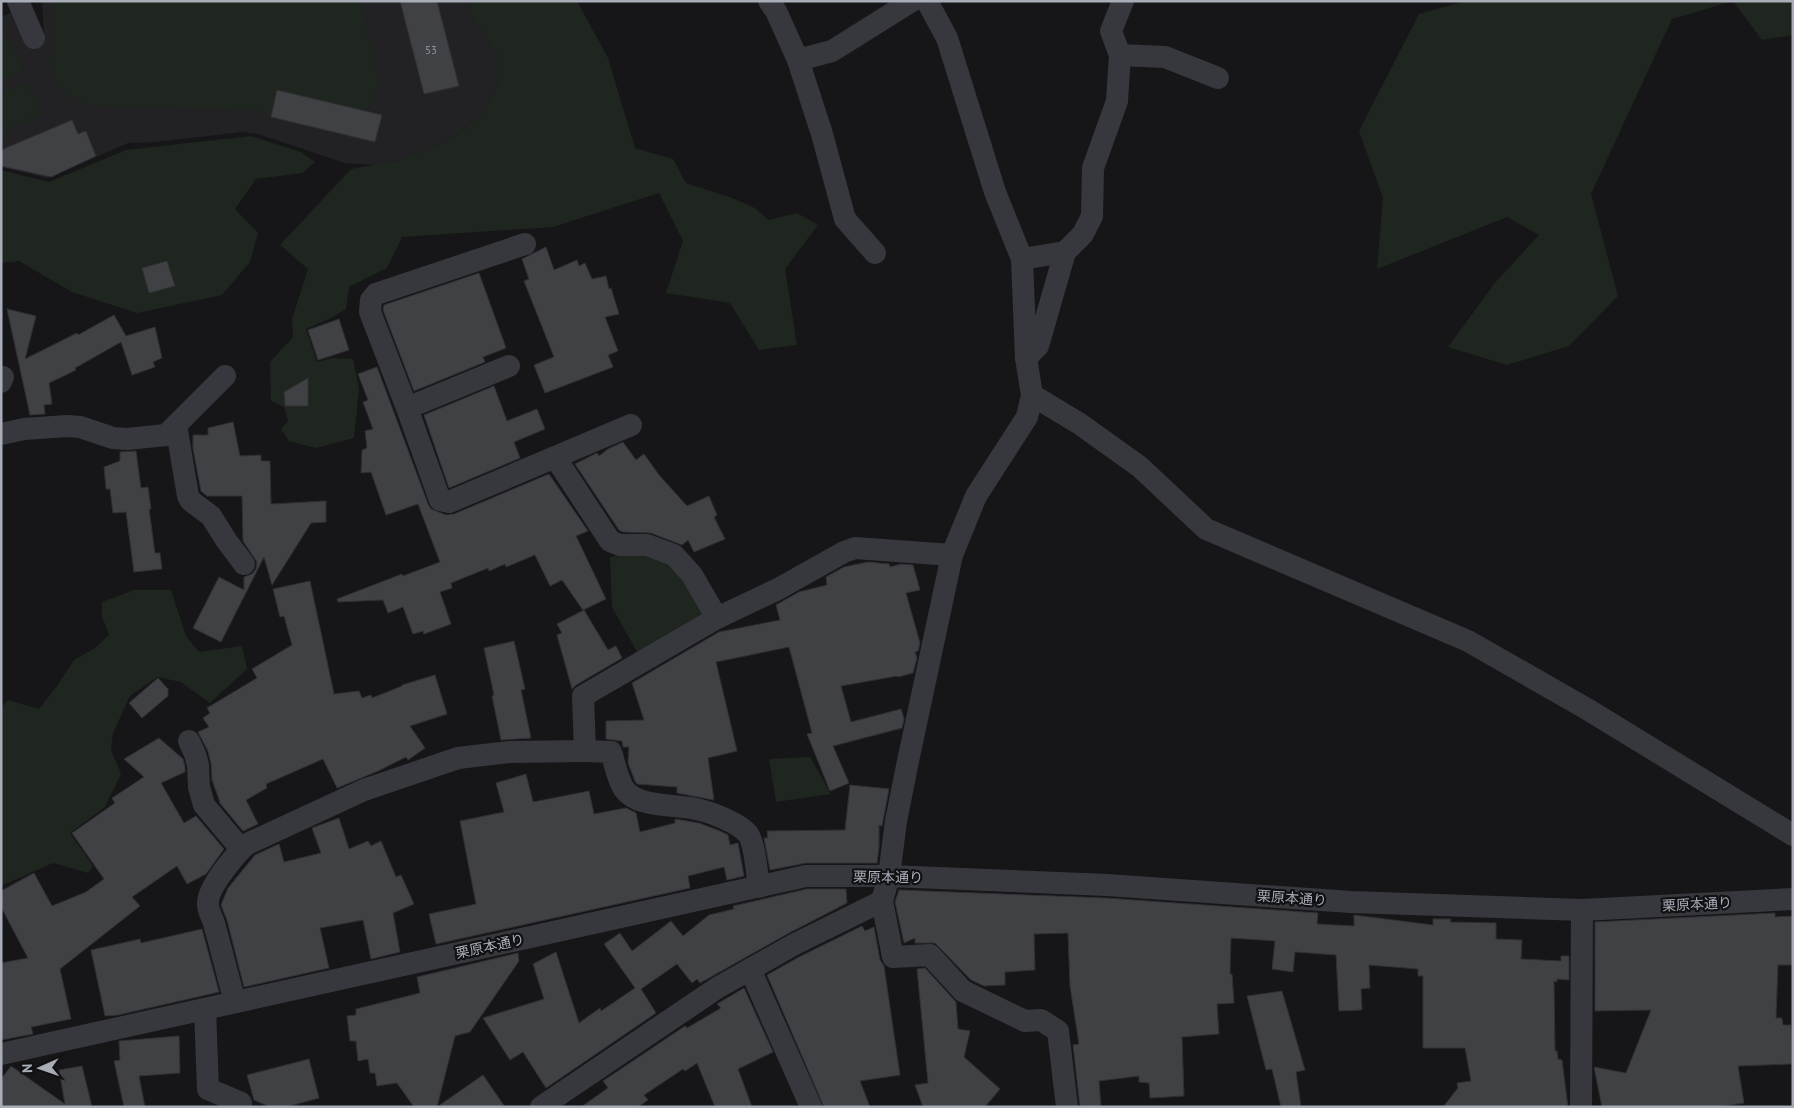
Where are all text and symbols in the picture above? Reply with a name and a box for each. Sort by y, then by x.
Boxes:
house number: 53 [425,43,437,57]
street label: 栗原本通り [853,867,923,887]
street label: 栗原本通り [1256,887,1328,909]
street label: 栗原本通り [1662,893,1732,915]
street label: 栗原本通り [454,930,526,962]
north arrow [15,1043,65,1093]
text: N [18,1064,36,1073]

